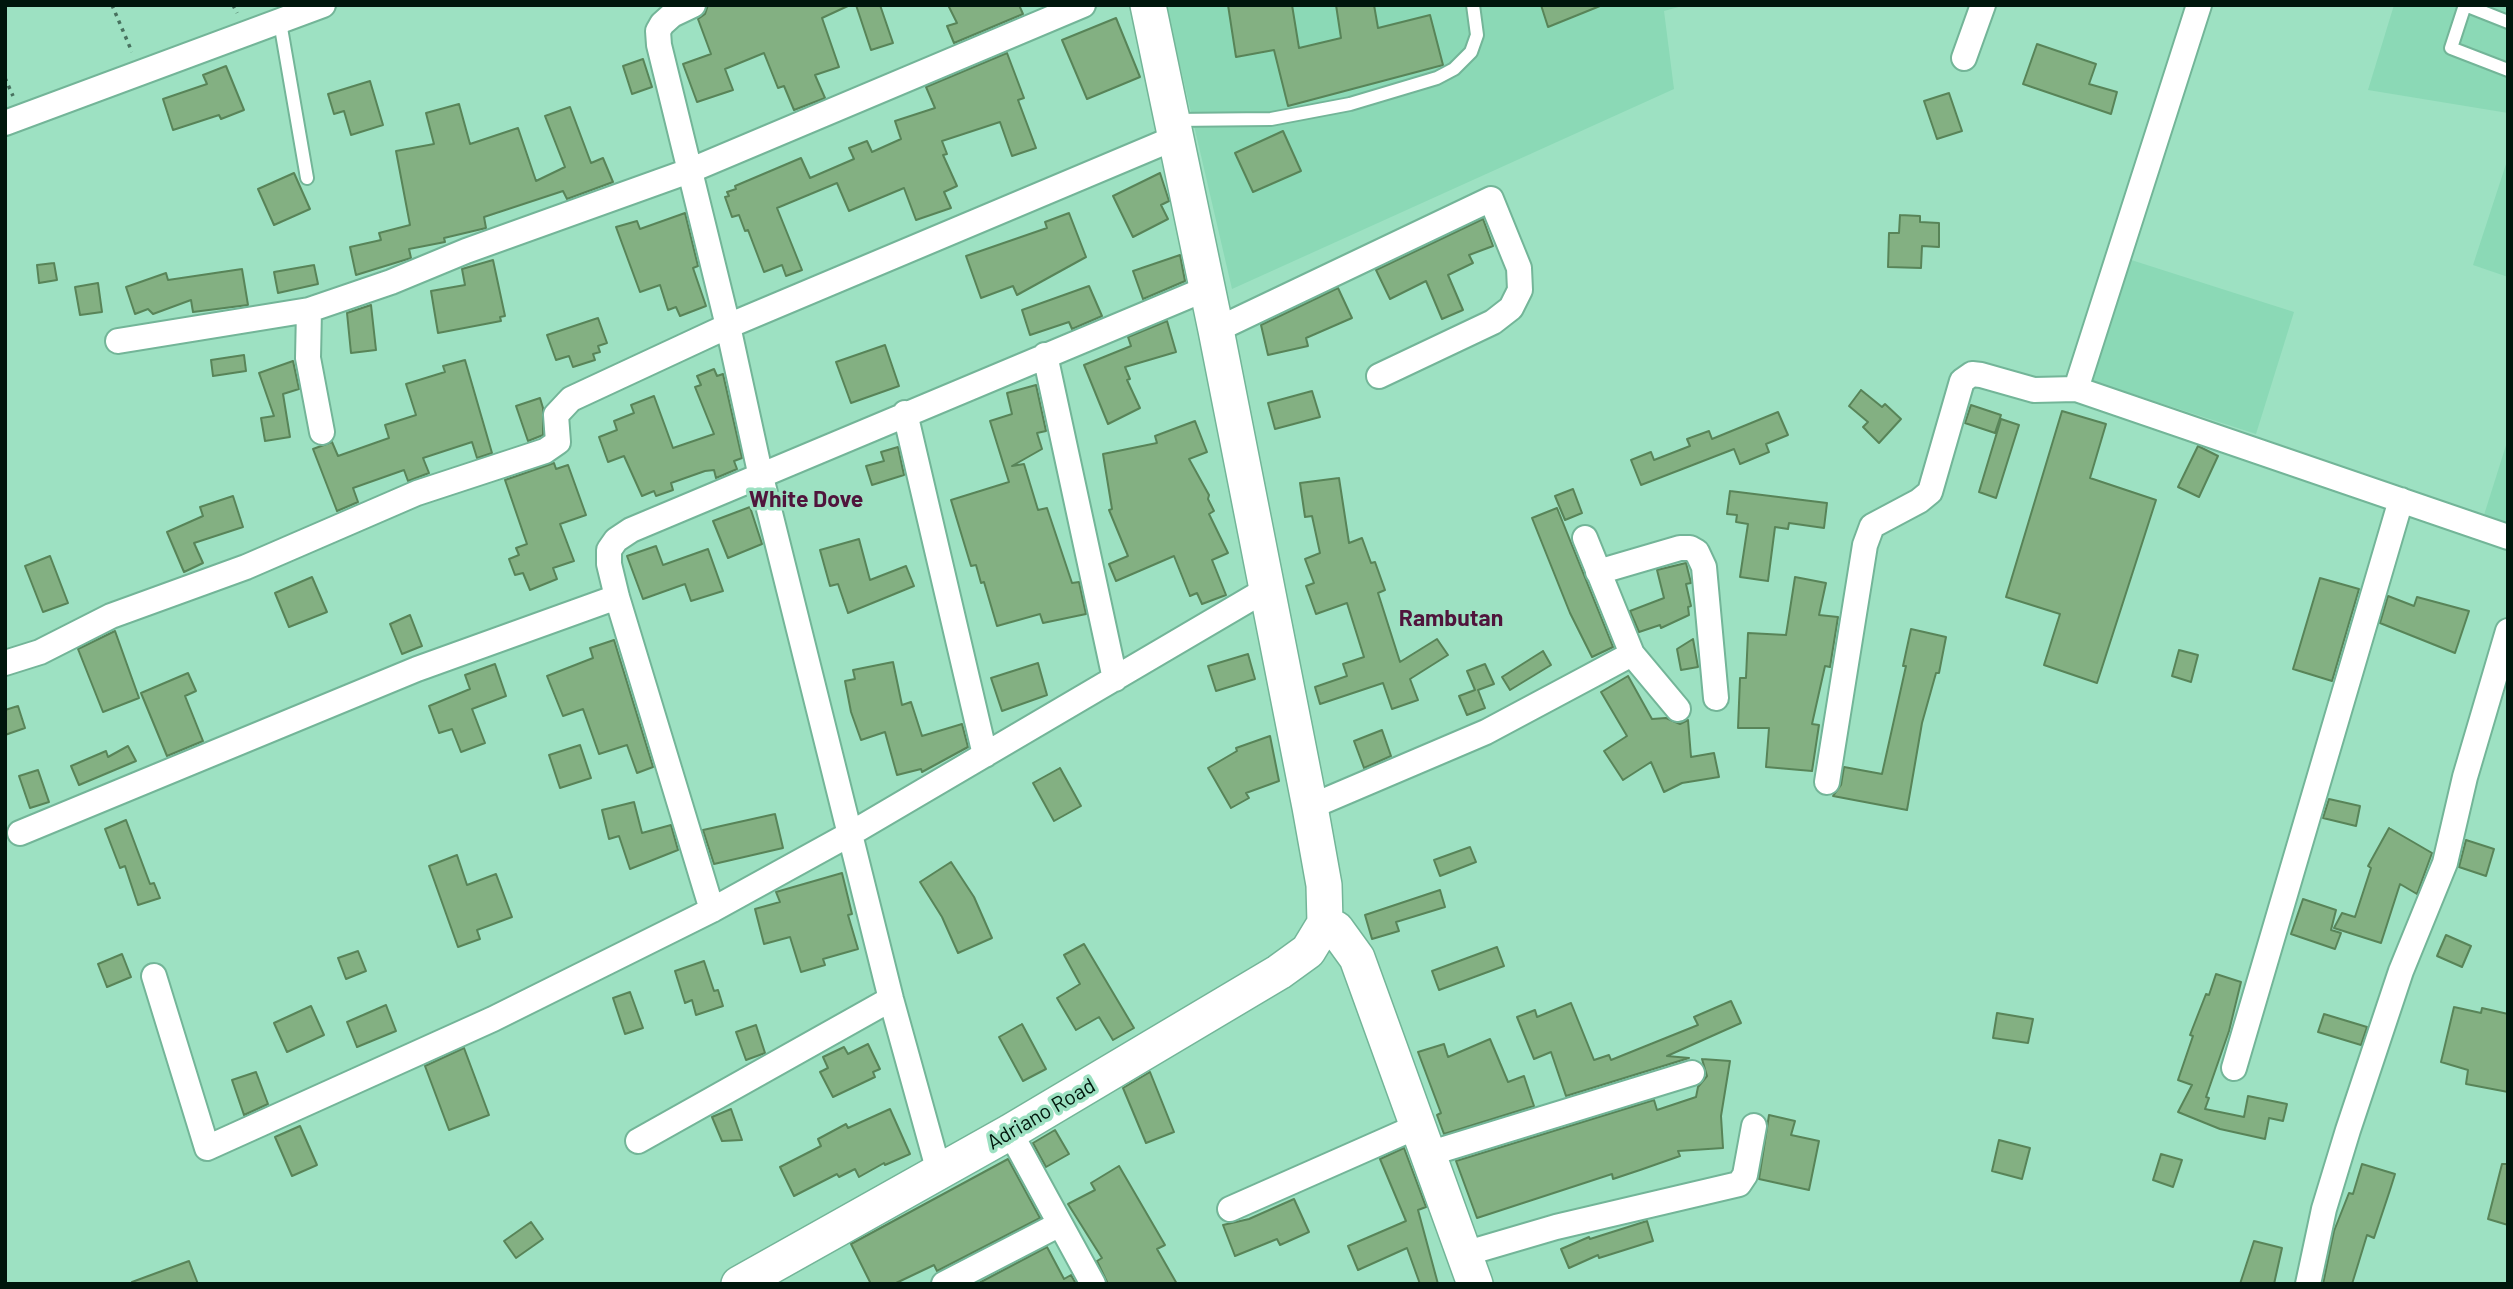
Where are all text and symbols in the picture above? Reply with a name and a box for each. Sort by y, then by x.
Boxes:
district label: White Dove [749,485,863,513]
district label: Rambutan [1399,604,1503,632]
street label: Adriano Road [982,1073,1100,1155]

